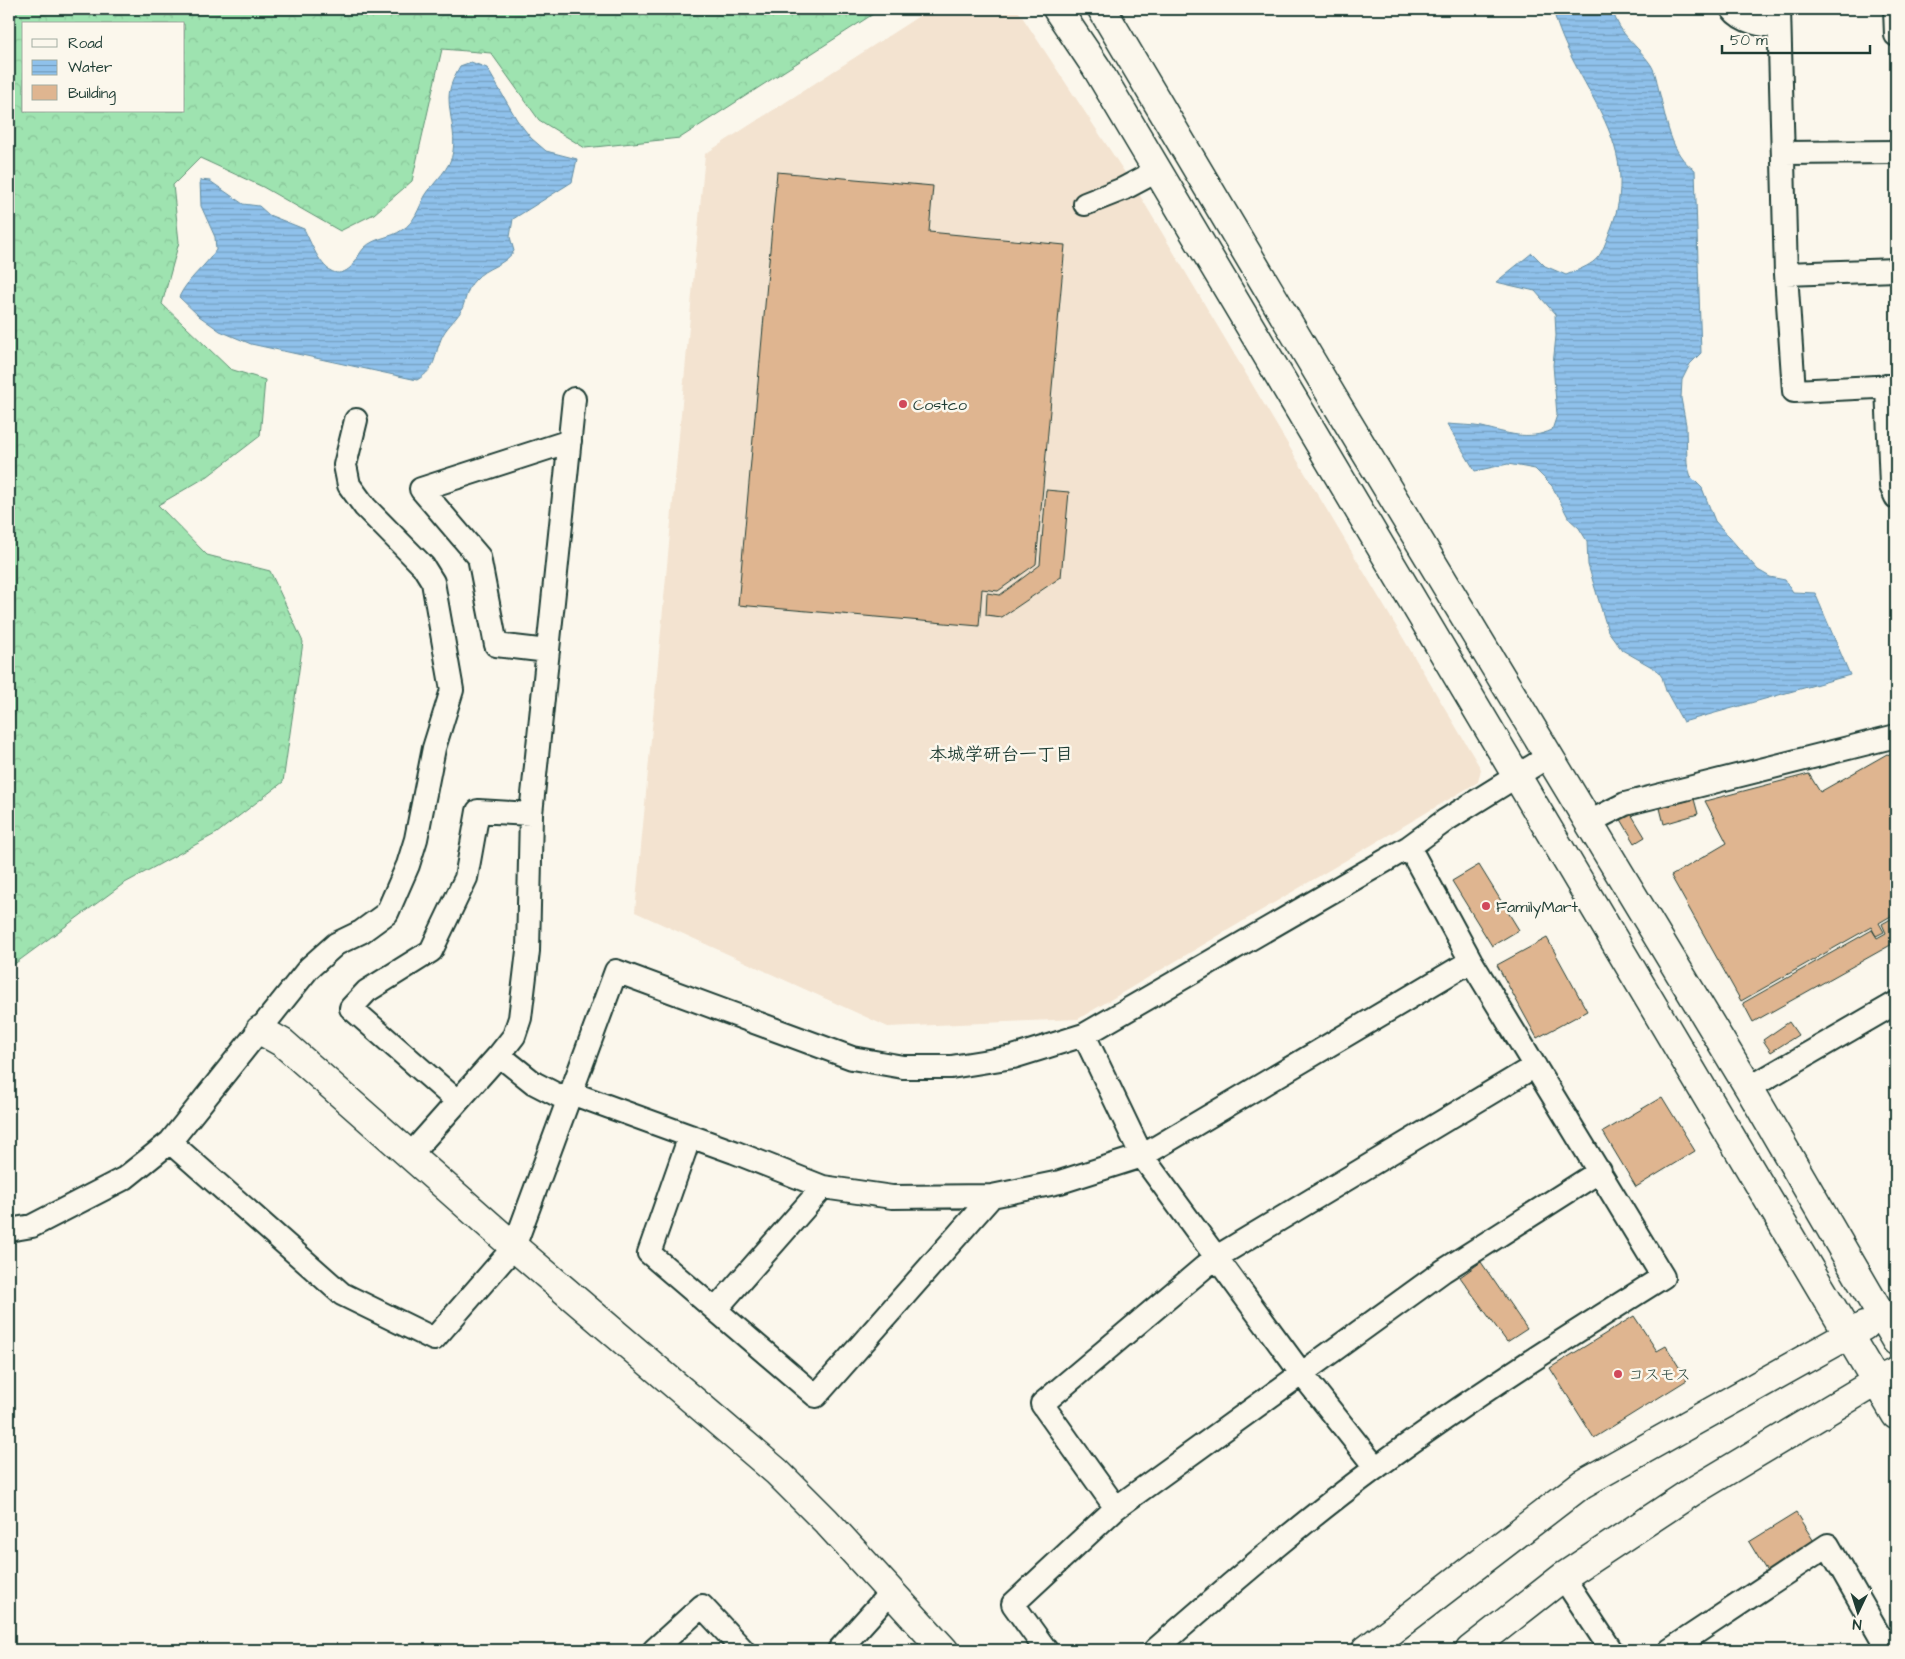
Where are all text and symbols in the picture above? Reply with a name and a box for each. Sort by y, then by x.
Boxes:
legend [22,22,185,112]
scale bar [1722,22,1870,54]
text: 50 m [1730,30,1768,51]
text: Road [68,33,103,54]
text: Water [68,57,112,78]
text: Building [68,83,116,105]
place label: Costco [913,394,967,416]
marker: Costco [897,398,909,410]
district label: 本城学研台一丁目 [929,742,1073,767]
place label: FamilyMart [1496,896,1579,919]
marker: FamilyMart [1480,900,1492,912]
place label: コスモス [1628,1364,1691,1386]
marker: コスモス [1612,1368,1624,1380]
north arrow [1832,1586,1882,1636]
text: N [1852,1614,1862,1634]

